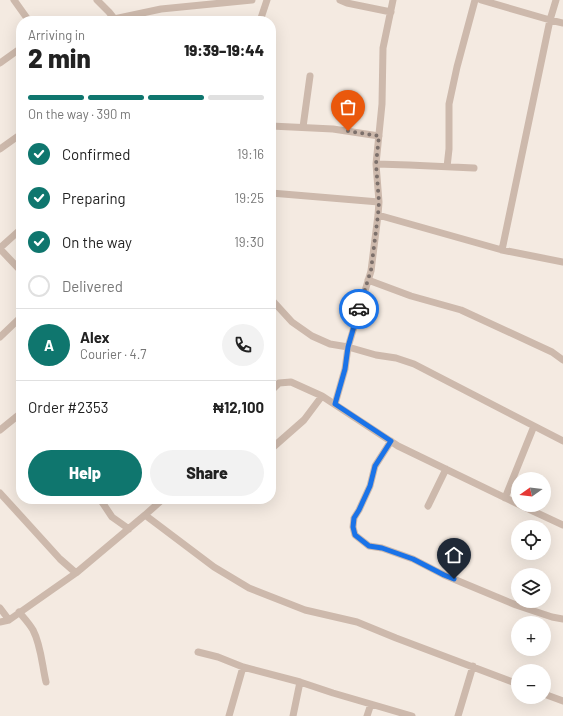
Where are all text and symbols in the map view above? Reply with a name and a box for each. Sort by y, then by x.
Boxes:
text: Arriving in [28,27,85,43]
text: 19:39–19:44 [184,41,264,59]
text: 2 min [28,42,91,73]
pin [331,90,365,131]
icon: bag [337,96,359,118]
text: On the way · 390 m [28,106,131,122]
icon: check [28,143,50,165]
text: Confirmed [62,145,130,163]
text: 19:16 [237,146,264,162]
icon: check [28,187,50,209]
text: Preparing [62,189,126,207]
text: 19:25 [235,190,264,206]
icon: check [28,231,50,253]
text: On the way [62,233,132,251]
text: 19:30 [234,234,264,250]
text: Delivered [62,277,123,295]
courier [339,289,379,329]
icon: car [348,298,370,320]
button: phone [222,324,264,366]
text: Alex [80,328,110,346]
text: A [44,336,54,354]
text: Courier · 4.7 [80,346,147,362]
text: Order #2353 [28,398,108,416]
text: ₦12,100 [213,398,264,416]
button: Help [28,450,142,496]
button: Share [150,450,264,496]
north arrow [511,472,551,512]
map controls [511,472,551,704]
button: locate [511,520,551,560]
pin [437,538,471,579]
icon: home [443,544,465,566]
button: layers [511,568,551,608]
button: + [511,616,551,656]
button: − [511,664,551,704]

